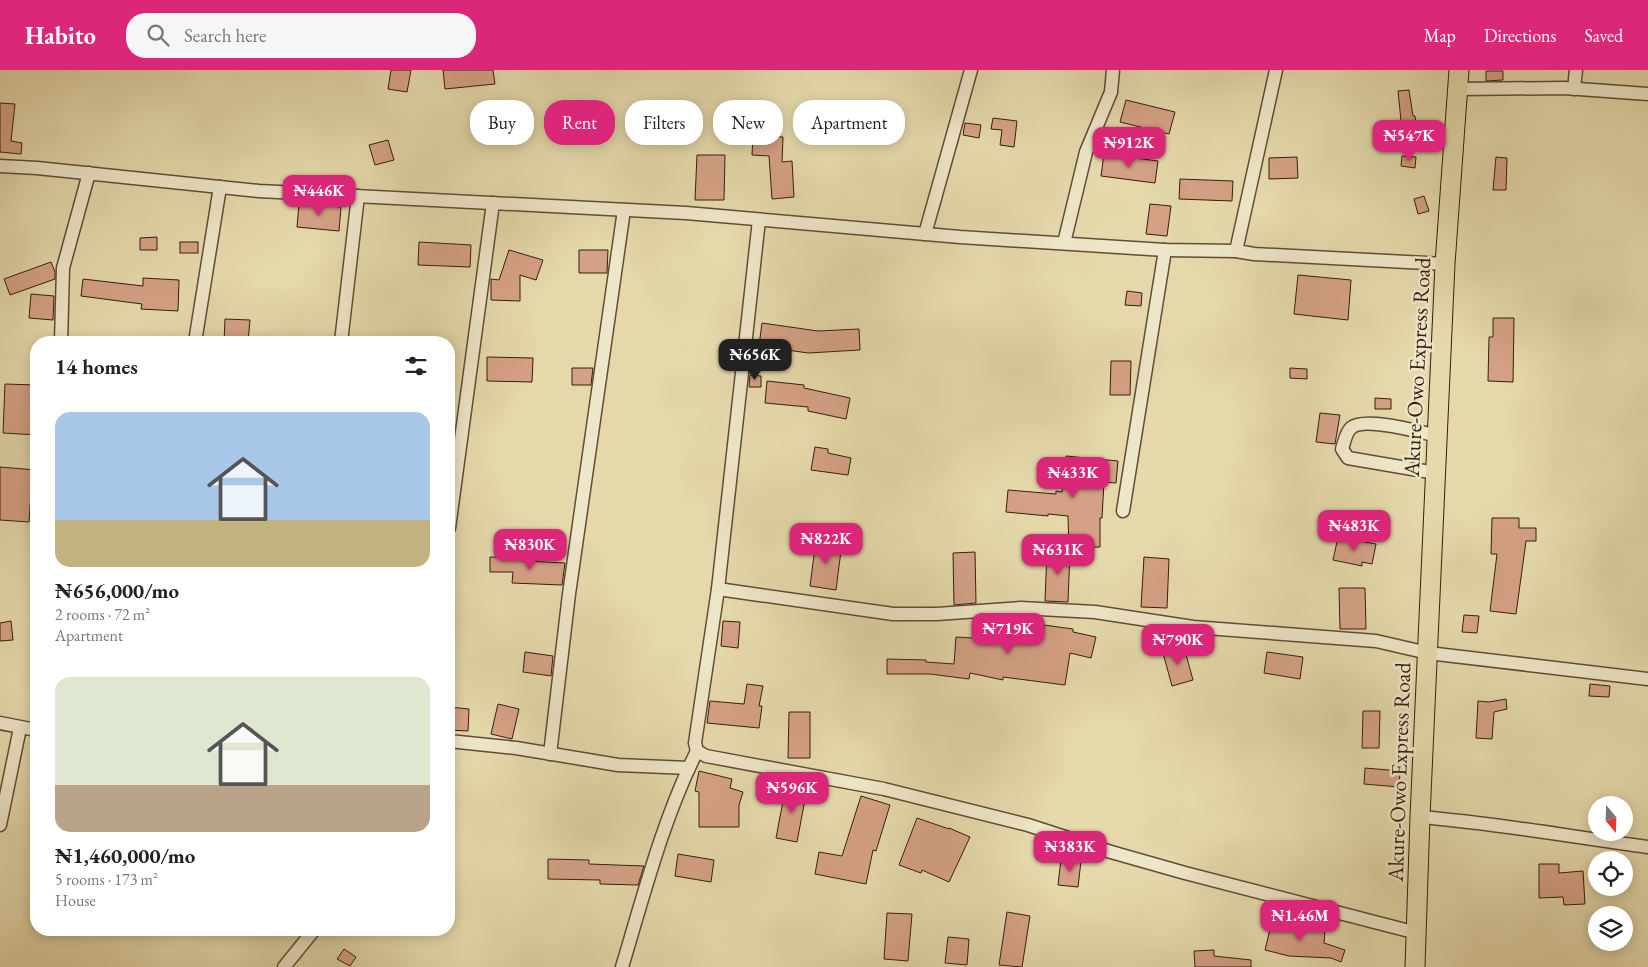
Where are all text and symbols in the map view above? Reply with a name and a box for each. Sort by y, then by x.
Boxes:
search box [126,13,476,58]
text: Habito [25,20,96,51]
icon: search [144,21,172,49]
text: Search here [184,23,266,48]
text: Map [1424,24,1456,47]
text: Directions [1484,24,1556,47]
text: Saved [1584,24,1623,47]
chip: Buy [470,100,534,145]
chip: Rent [544,100,615,145]
chip: Filters [625,100,703,145]
chip: New [713,100,783,145]
chip: Apartment [793,100,905,145]
pin: ₦547K [1374,119,1444,162]
text: ₦547K [1384,125,1434,146]
pin: ₦912K [1094,126,1164,169]
text: ₦912K [1104,132,1154,153]
pin: ₦446K [284,174,354,217]
text: ₦446K [294,180,344,201]
street label: Akure-Owo Express Road [1397,256,1437,478]
pin: ₦656K [720,338,790,381]
text: ₦656K [730,344,780,365]
icon: filters [402,352,430,380]
text: 14 homes [55,353,138,380]
icon: home [198,444,288,534]
pin: ₦433K [1038,456,1108,499]
text: ₦433K [1048,462,1098,483]
pin: ₦483K [1319,510,1389,552]
text: ₦483K [1329,515,1379,536]
pin: ₦822K [791,522,861,565]
pin: ₦830K [495,528,565,571]
text: ₦822K [801,528,851,549]
text: ₦830K [505,534,555,555]
pin: ₦631K [1023,534,1093,576]
text: ₦631K [1033,539,1083,560]
text: ₦656,000/mo [55,577,179,604]
text: 2 rooms · 72 m² [55,604,150,625]
pin: ₦719K [973,612,1043,655]
text: ₦719K [983,618,1033,639]
pin: ₦790K [1143,624,1213,666]
text: Apartment [55,625,123,646]
text: ₦790K [1153,629,1203,650]
street label: Akure-Owo Express Road [1381,661,1417,883]
icon: home [198,709,288,799]
pin: ₦596K [757,772,827,814]
text: ₦596K [767,777,817,798]
north arrow [1588,796,1632,841]
map controls [1588,796,1633,951]
pin: ₦383K [1035,830,1105,873]
text: ₦383K [1045,836,1095,857]
text: ₦1,460,000/mo [55,842,195,869]
button: locate [1588,851,1633,896]
text: 5 rooms · 173 m² [55,869,158,890]
text: House [55,890,96,911]
pin: ₦1.46M [1259,900,1341,942]
text: ₦1.46M [1271,905,1329,926]
button: layers [1588,906,1633,951]

